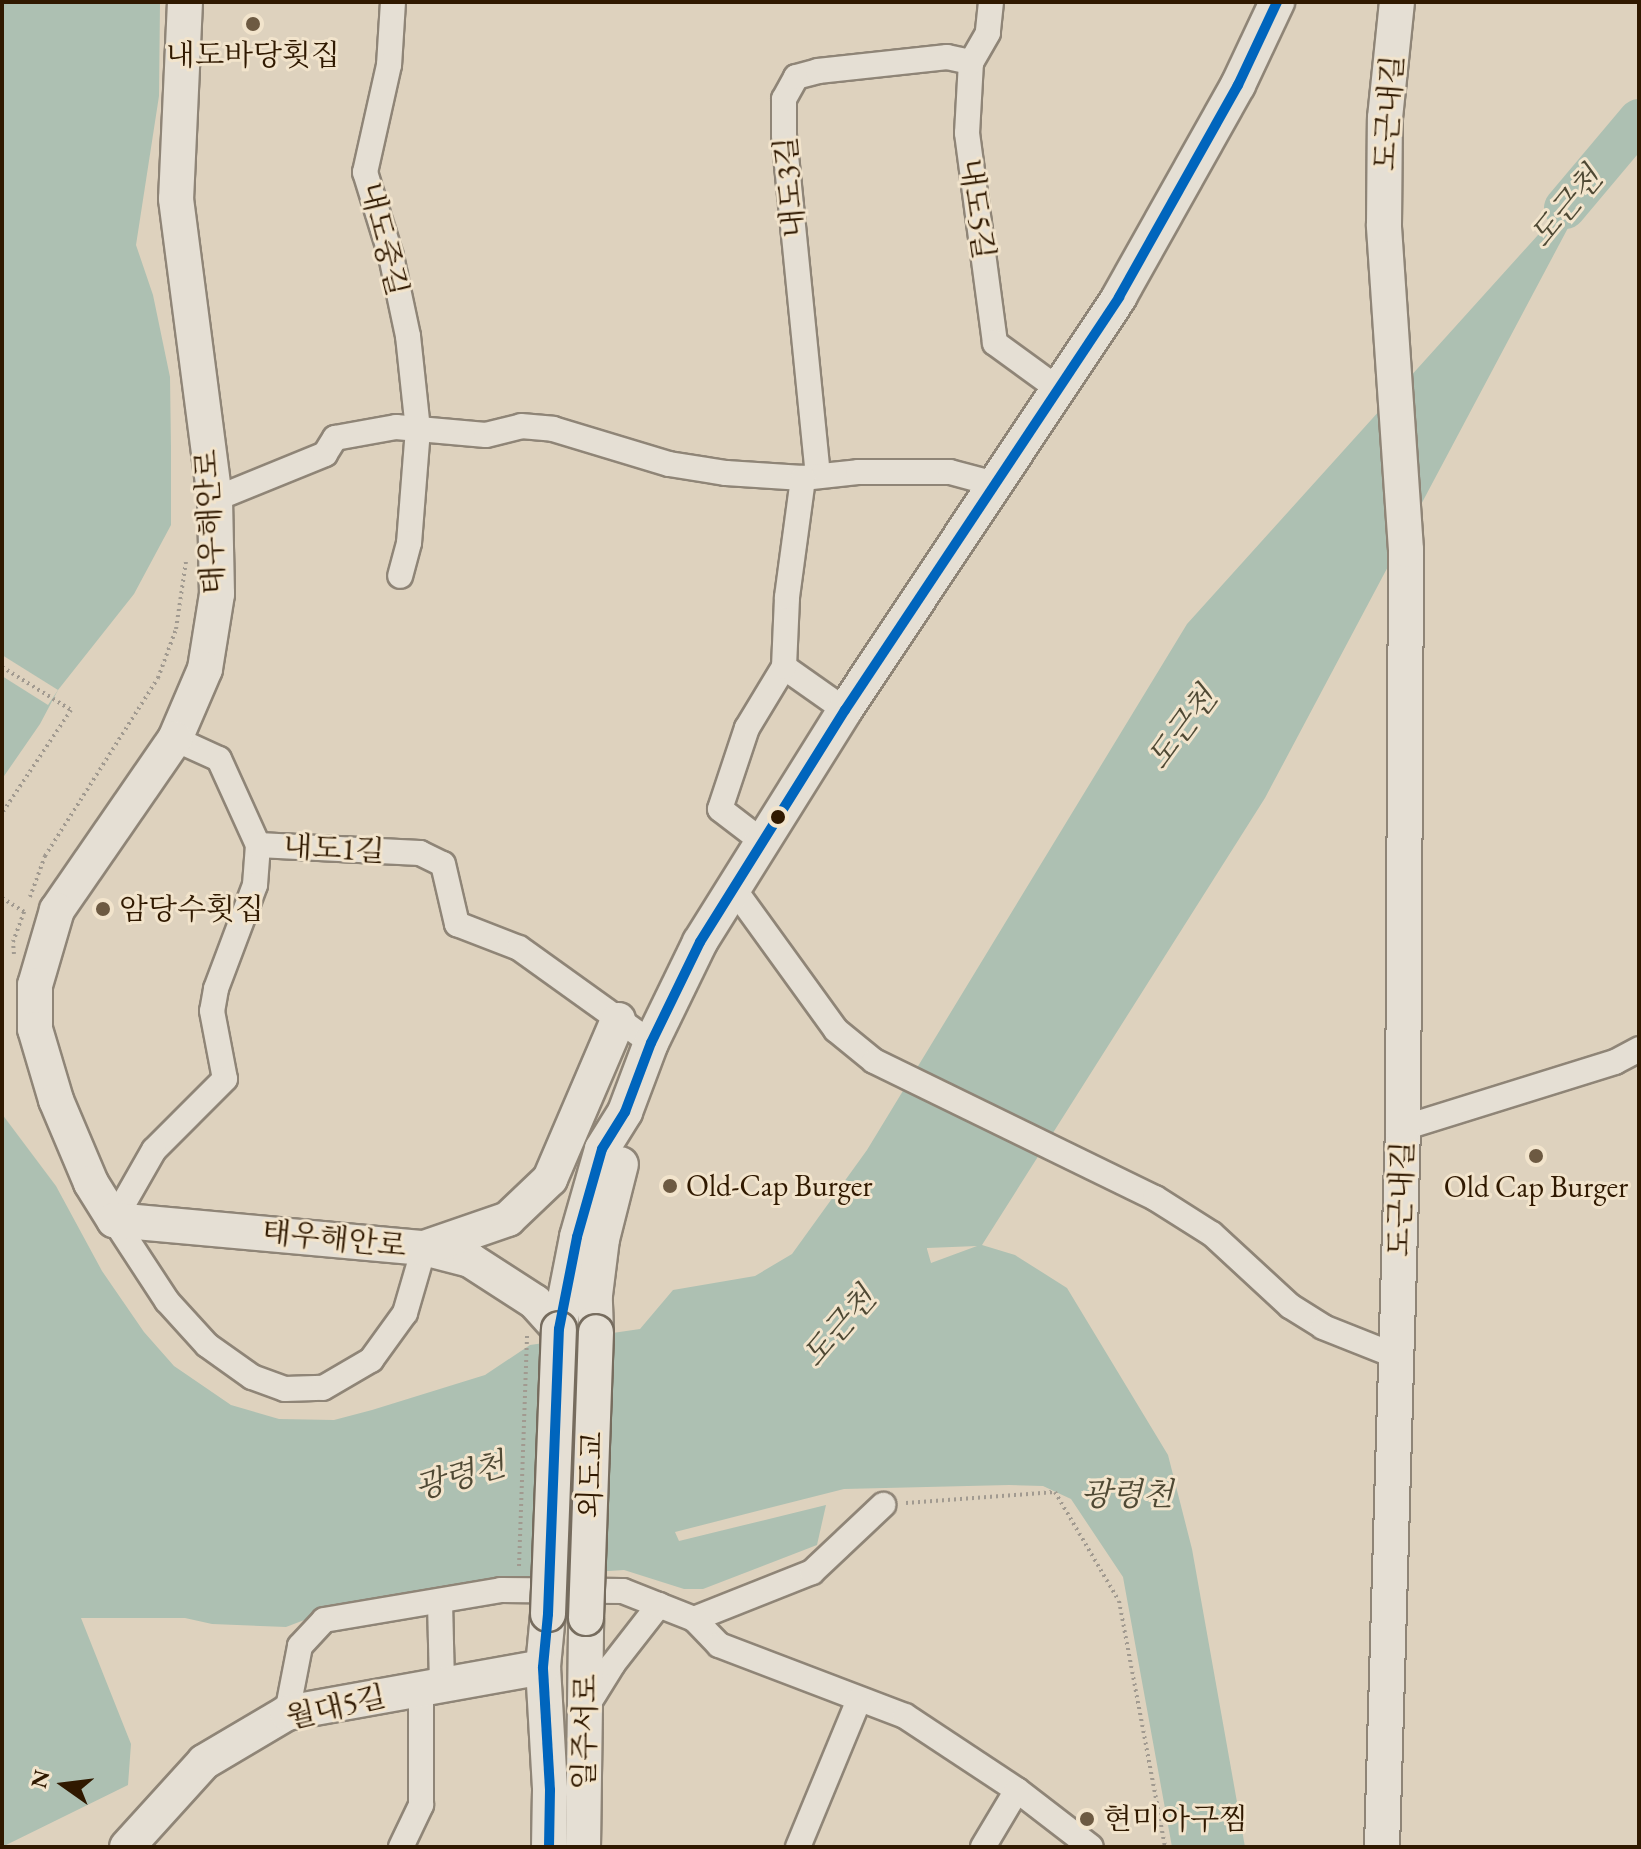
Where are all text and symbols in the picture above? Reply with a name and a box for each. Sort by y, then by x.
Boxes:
marker: 내도바당횟집 [244,15,262,33]
place label: 내도바당횟집 [166,37,340,73]
street label: 도근내길 [1367,54,1411,172]
street label: 내도3길 [768,135,812,239]
street label: 내도5길 [952,156,1002,262]
water label: 도근천 [1521,159,1611,255]
street label: 내도중길 [353,178,415,300]
street label: 태우해안로 [188,449,232,595]
water label: 도근천 [1139,679,1225,777]
unlabelled marker [770,809,786,825]
street label: 내도1길 [282,828,386,870]
place label: 암당수횟집 [119,891,264,927]
marker: 암당수횟집 [94,900,112,918]
street label: 도근내길 [1381,1140,1421,1258]
marker: Old Cap Burger [1527,1147,1545,1165]
place label: Old-Cap Burger [686,1168,873,1204]
place label: Old Cap Burger [1444,1169,1628,1205]
marker: Old-Cap Burger [661,1177,679,1195]
street label: 태우해안로 [260,1214,408,1264]
water label: 도근천 [794,1279,884,1375]
street label: 외도교 [571,1431,611,1519]
water label: 광령천 [410,1445,510,1507]
water label: 광령천 [1081,1475,1173,1513]
street label: 일주서로 [566,1674,604,1790]
street label: 월대5길 [283,1678,389,1736]
north arrow [24,1745,104,1825]
text: N [24,1767,56,1791]
place label: 현미아구찜 [1103,1801,1248,1837]
marker: 현미아구찜 [1078,1810,1096,1828]

